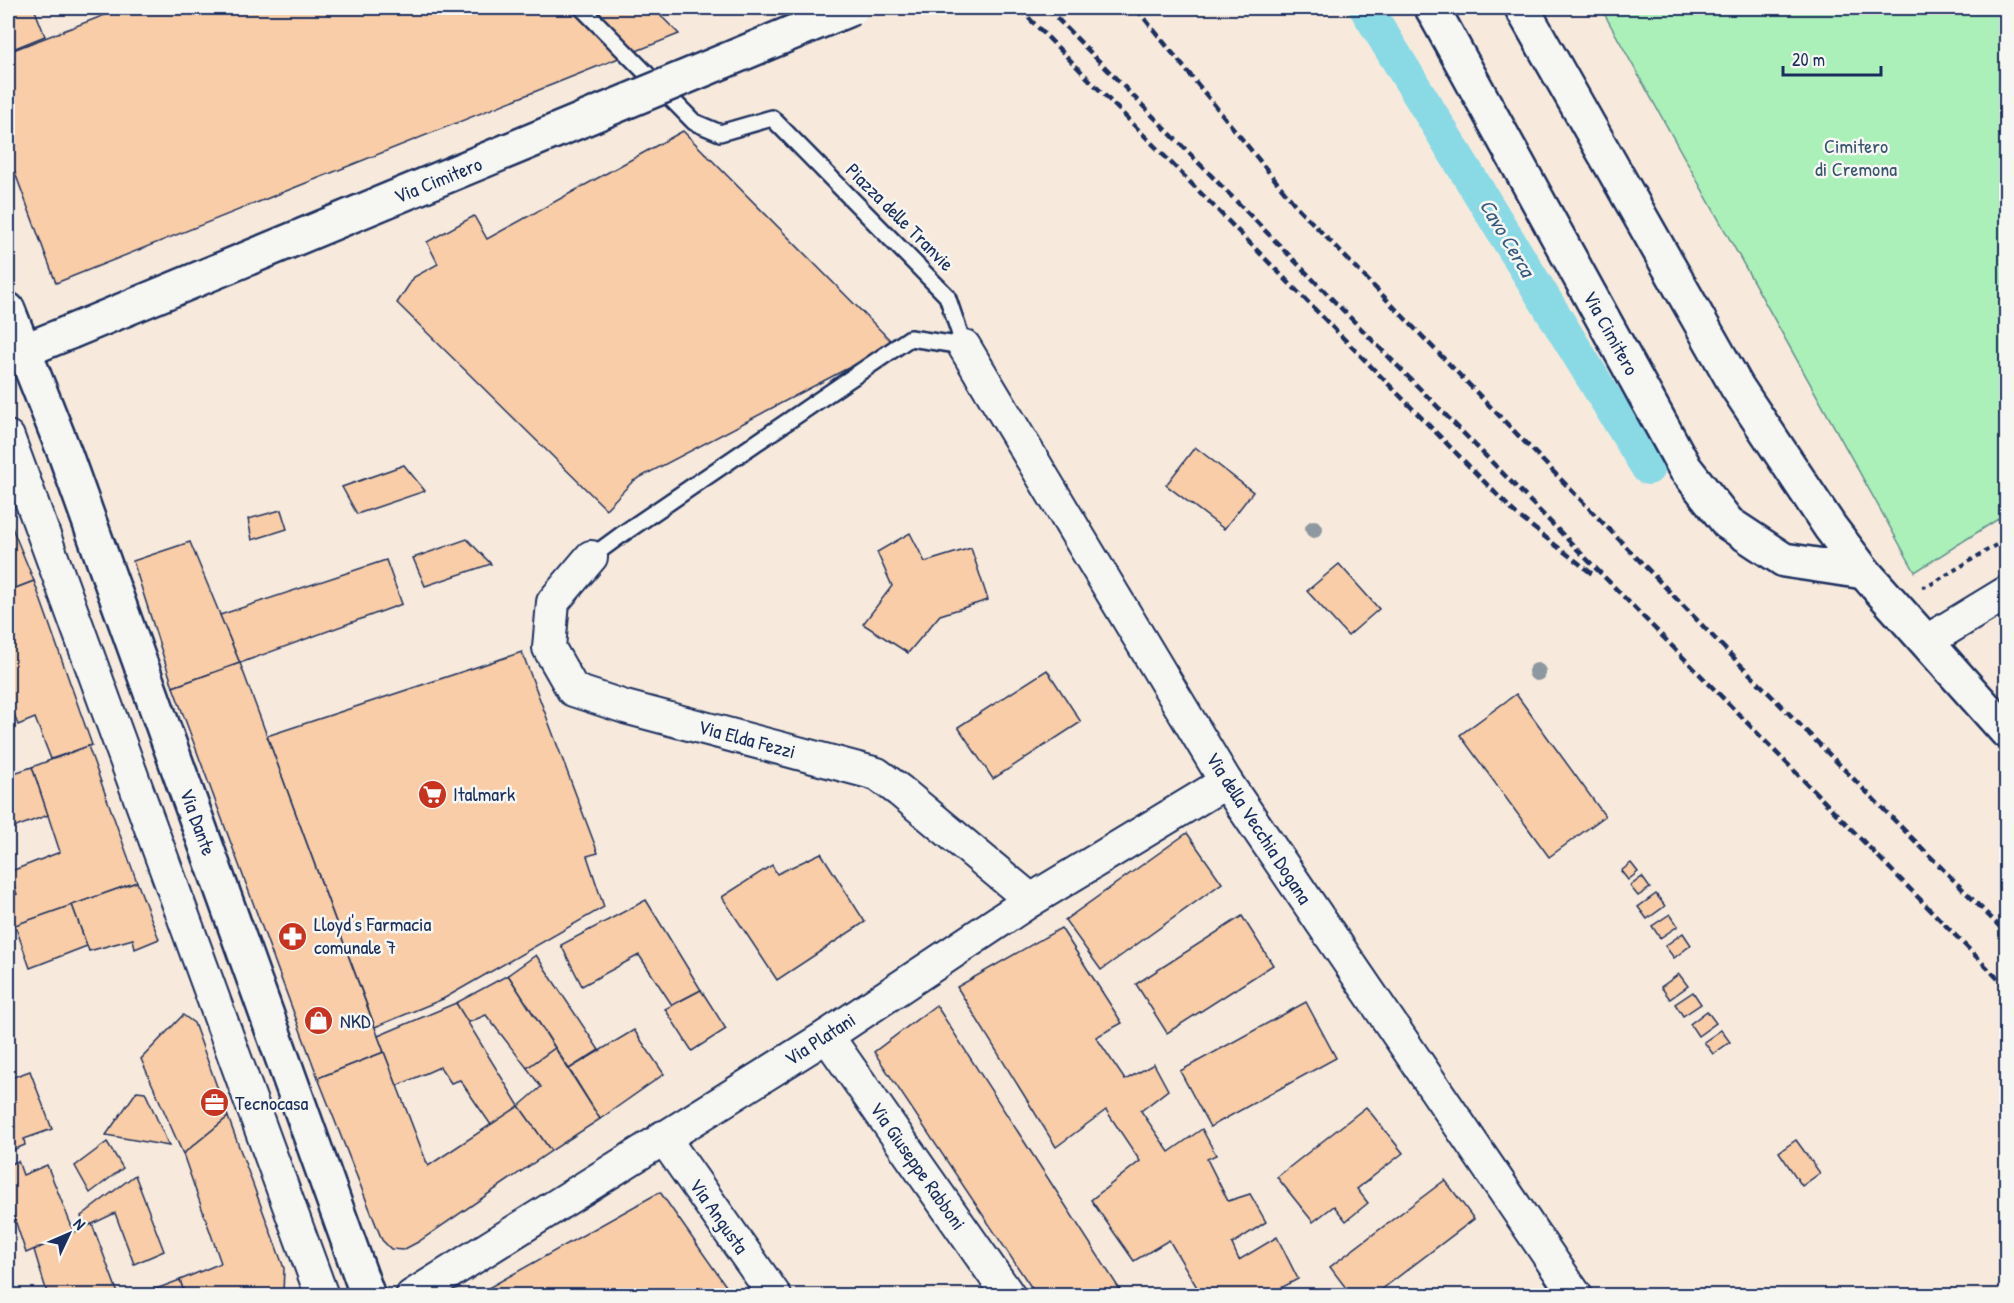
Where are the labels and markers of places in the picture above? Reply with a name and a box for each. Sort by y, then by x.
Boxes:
supermarket icon: Italmark [416,778,448,810]
place label: Italmark [453,780,515,807]
place label: Lloyd's Farmacia comunale 7 [314,910,431,960]
pharmacy icon: Lloyd's Farmacia comunale 7 [277,920,309,952]
shop icon: NKD [303,1005,335,1037]
place label: NKD [340,1007,371,1034]
office icon: Tecnocasa [198,1087,230,1119]
place label: Tecnocasa [235,1089,308,1116]

